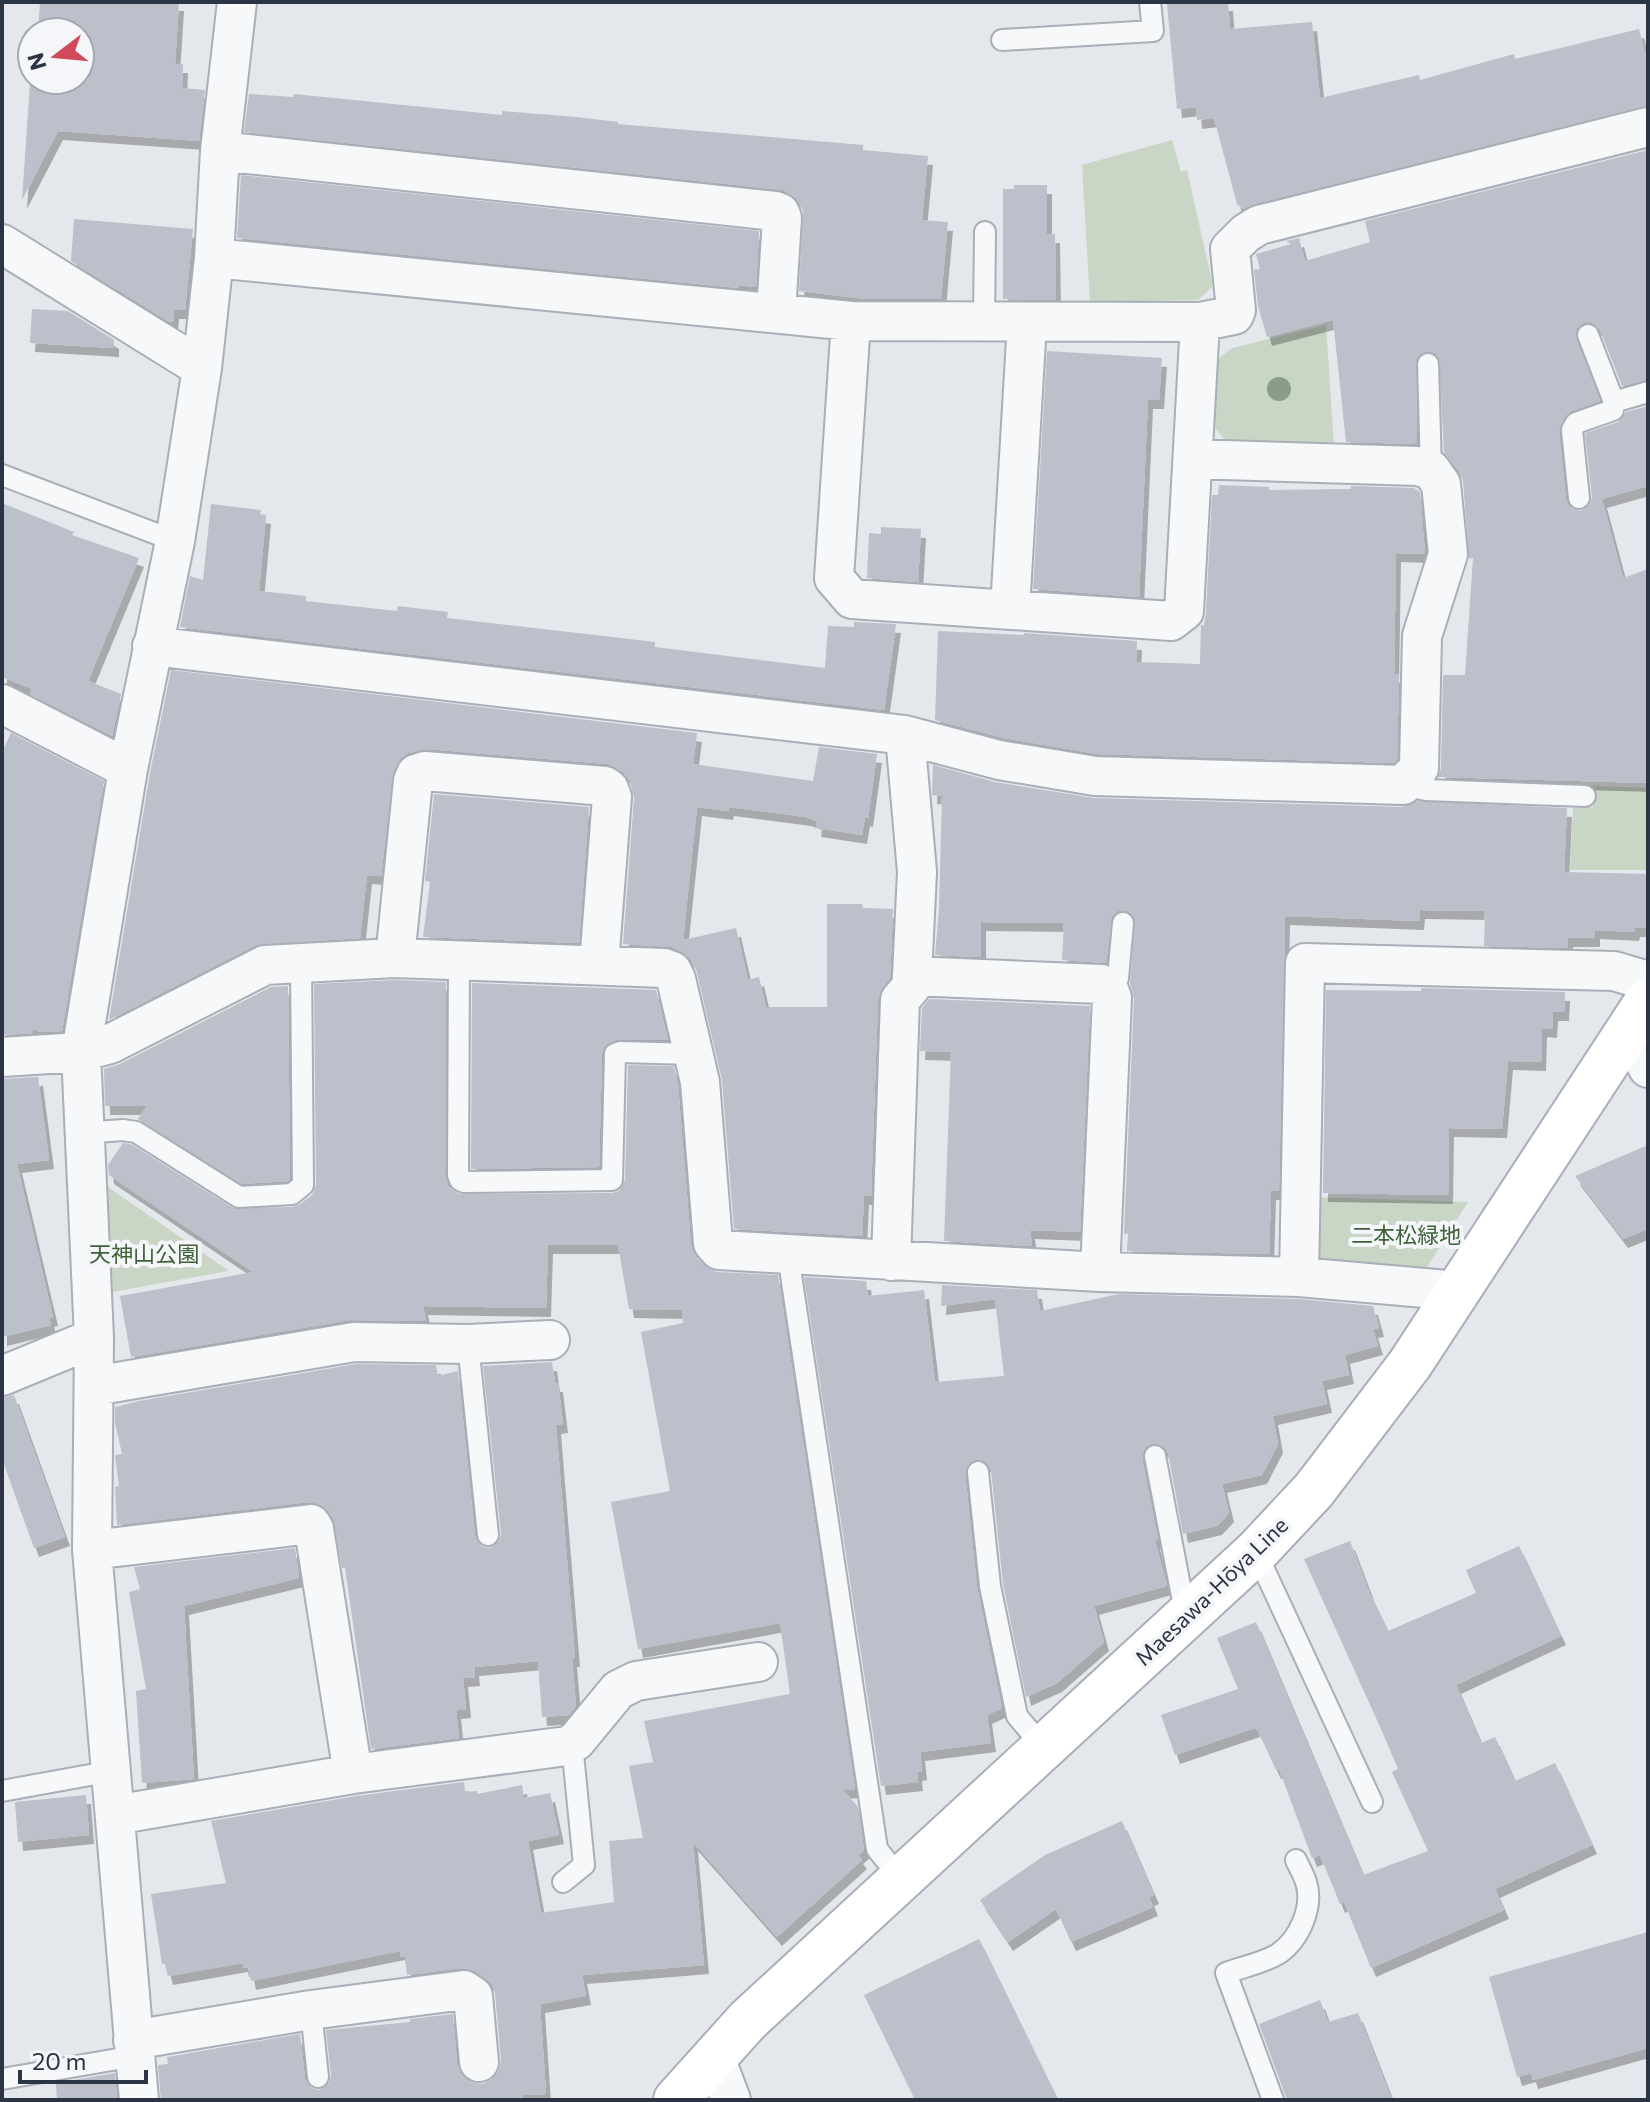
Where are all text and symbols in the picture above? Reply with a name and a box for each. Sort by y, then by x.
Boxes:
north arrow [16,16,96,96]
text: N [21,50,52,73]
park label: 二本松緑地 [1351,1221,1461,1248]
park label: 天神山公園 [89,1240,199,1267]
street label: Maesawa-Hōya Line [1129,1511,1293,1671]
scale bar [20,2034,146,2084]
text: 20 m [32,2046,86,2075]

